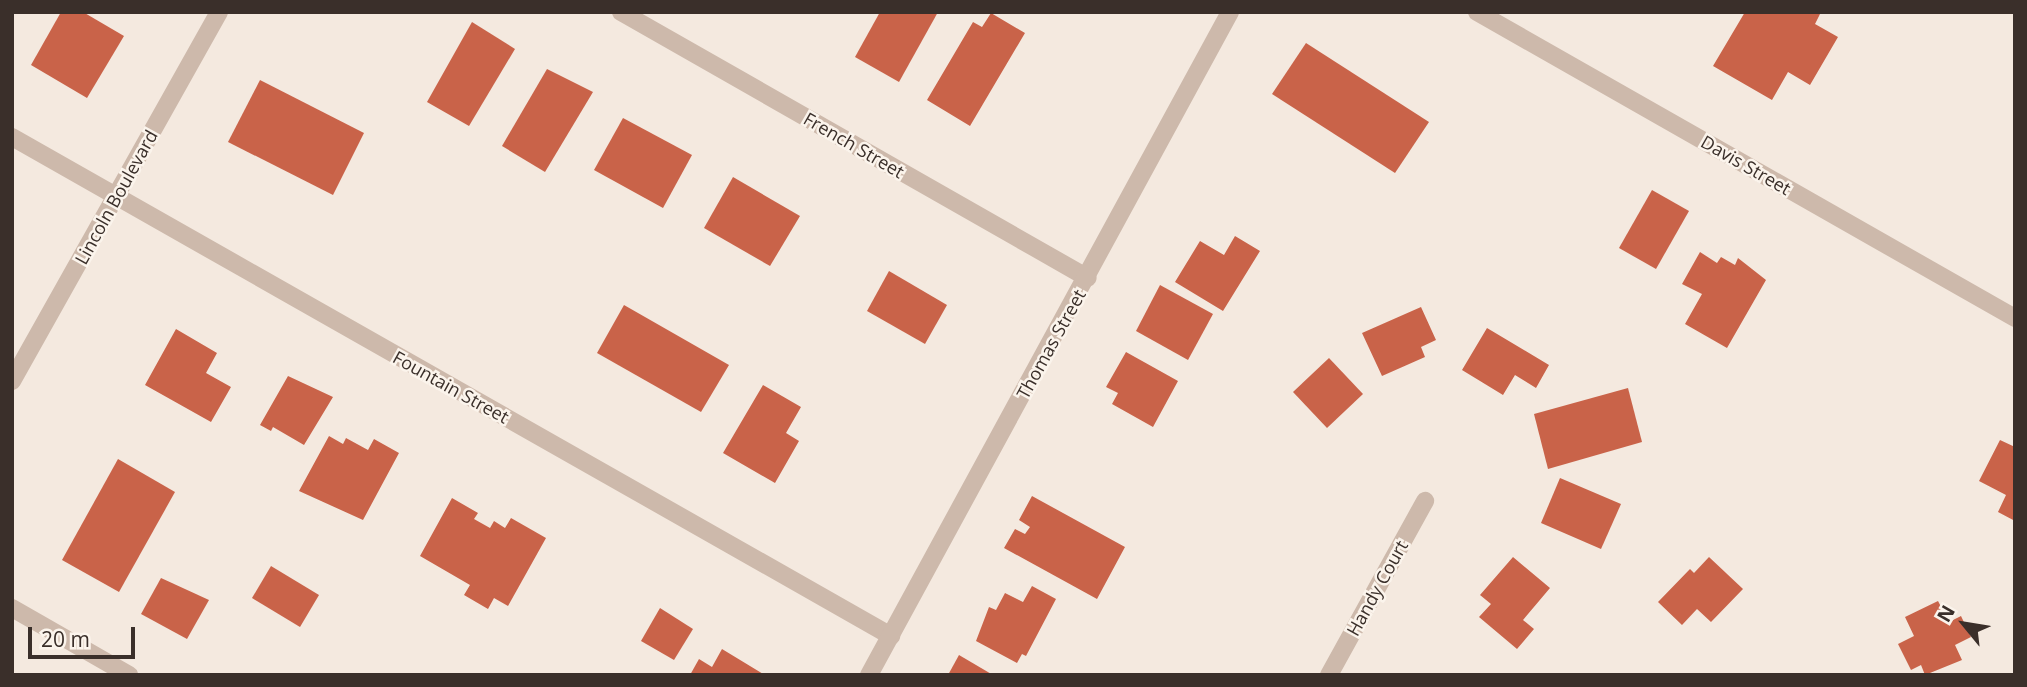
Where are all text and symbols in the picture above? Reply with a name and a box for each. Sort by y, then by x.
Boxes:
street label: French Street [800,108,908,182]
street label: Lincoln Boulevard [70,126,162,268]
street label: Davis Street [1697,131,1795,199]
street label: Thomas Street [1012,285,1090,403]
street label: Fountain Street [389,346,513,428]
street label: Handy Court [1342,536,1412,640]
north arrow [1929,589,1999,659]
text: N [1931,600,1961,627]
scale bar [32,614,138,658]
text: 20 m [41,625,90,653]

